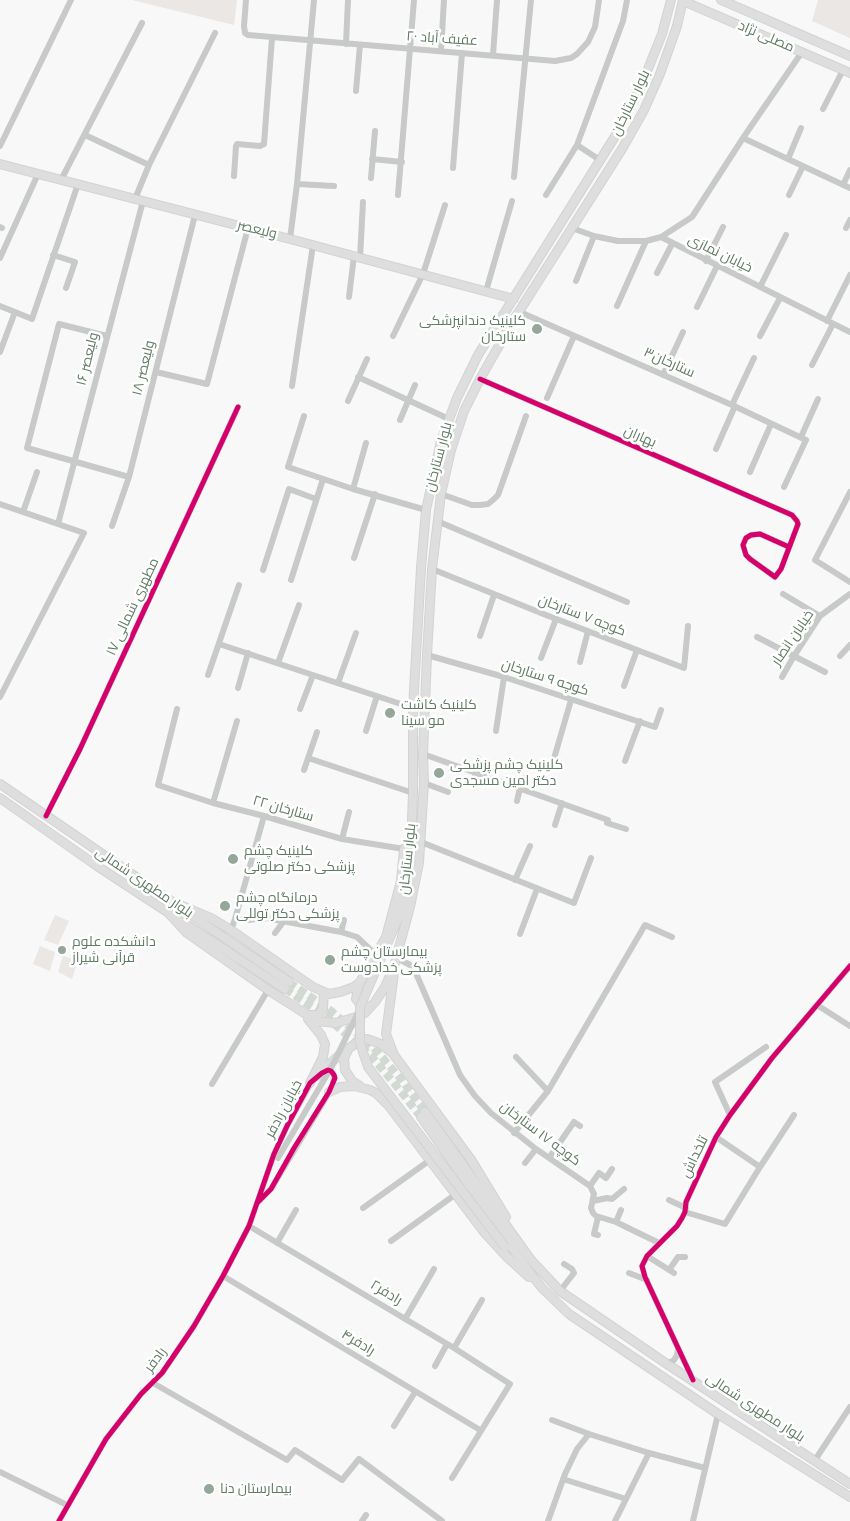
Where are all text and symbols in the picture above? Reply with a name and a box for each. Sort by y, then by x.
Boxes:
street label: مصلی نژاد [735,18,797,56]
street label: عفیف آباد ۲۰ [406,28,478,50]
street label: بلوار ستارخان [608,67,654,139]
street label: ولیعصر [235,217,279,243]
street label: خیابان نمازی [685,231,755,277]
place label: کلینیک دندانپزشکی ستارخان [419,313,526,346]
marker: کلینیک دندانپزشکی ستارخان [530,322,544,336]
street label: ۱۶ ولیعصر [73,331,103,387]
street label: ۱۸ ولیعصر [129,339,159,397]
street label: ستارخان۳ [641,344,697,382]
street label: بلوار ستارخان [422,420,456,494]
street label: بهاران [621,422,659,452]
street label: ۱۷ مطهری شمالی [103,555,163,659]
street label: کوچه ۷ ستارخان [536,592,628,640]
street label: خیابان انصار [768,607,818,669]
street label: کوچه ۹ ستارخان [499,656,591,700]
place label: کلینیک کاشت مو سینا [401,697,477,730]
marker: کلینیک کاشت مو سینا [383,706,397,720]
place label: کلینیک چشم پزشکی دکتر امین مسجدی [450,757,563,790]
marker: کلینیک چشم پزشکی دکتر امین مسجدی [432,766,446,780]
street label: ۲۲ ستارخان [251,792,315,826]
street label: بلوار ستارخان [396,823,420,895]
place label: کلینیک چشم پزشکی دکتر صلوتی [244,843,355,876]
street label: بلوار مطهرى شمالى [92,844,196,922]
marker: کلینیک چشم پزشکی دکتر صلوتی [226,852,240,866]
place label: درمانگاه چشم پزشكی دكتر توللی [236,890,339,922]
marker: درمانگاه چشم پزشكی دكتر توللی [218,899,232,913]
place label: دانشکده علوم قرآنی شیراز [72,934,156,966]
marker: دانشکده علوم قرآنی شیراز [56,944,68,956]
place label: بیمارستان چشم پزشکی خدادوست [341,944,442,976]
marker: بیمارستان چشم پزشکی خدادوست [323,953,337,967]
street label: خیابان رادفر [262,1077,306,1141]
street label: کوچه ۱۷ ستارخان [496,1098,584,1170]
street label: تلخداش [678,1133,712,1181]
street label: رادفر۲ [367,1277,405,1309]
street label: رادفر۴ [338,1326,378,1360]
street label: رادفر [141,1344,171,1376]
street label: بلوار مطهرى شمالى [702,1370,808,1446]
place label: بیمارستان دنا [220,1481,292,1497]
marker: بیمارستان دنا [202,1482,216,1496]

